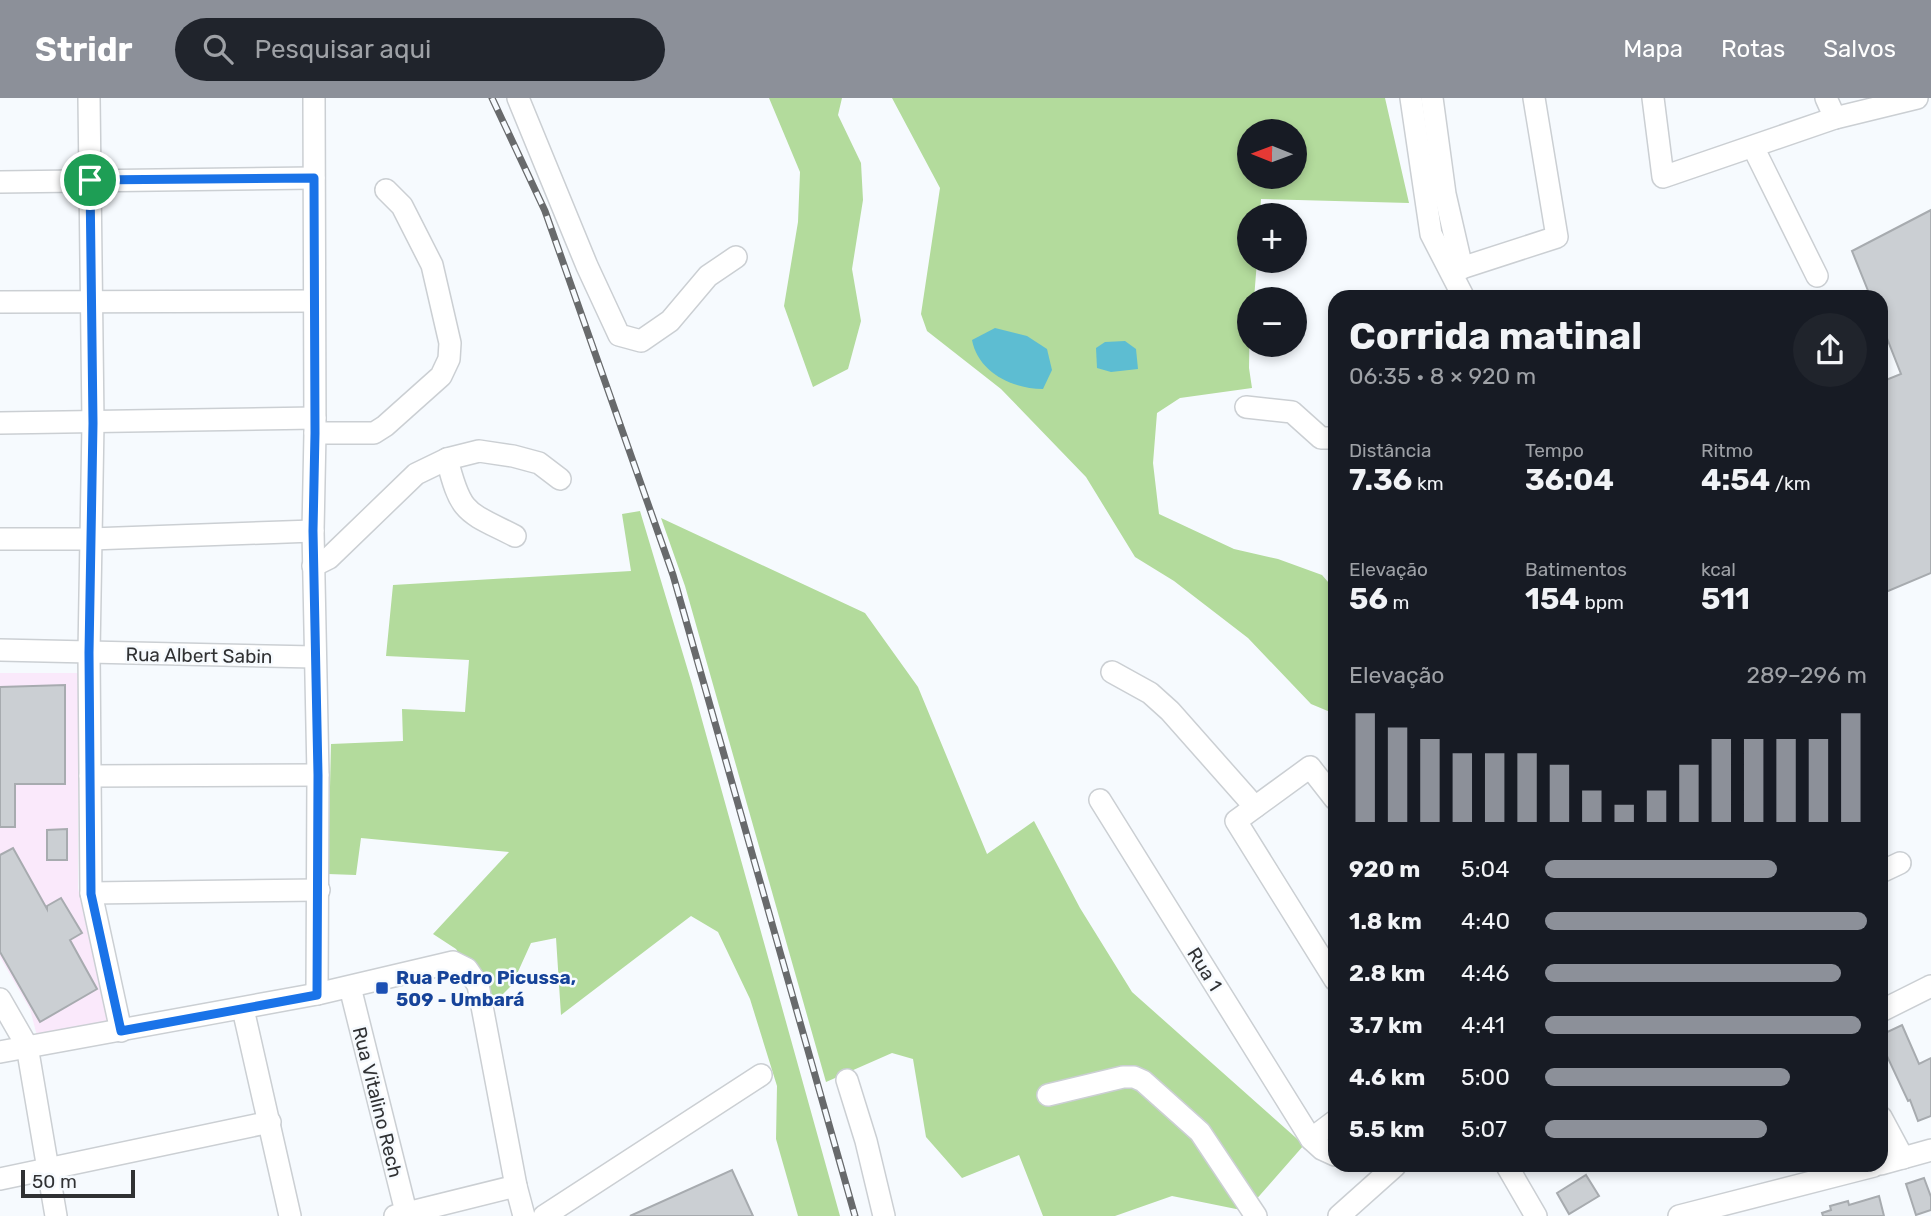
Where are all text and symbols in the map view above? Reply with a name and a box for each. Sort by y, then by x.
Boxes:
search box [175,18,665,81]
text: Stridr [35,30,133,69]
icon: search [199,30,237,68]
text: Pesquisar aqui [255,34,431,65]
text: Mapa [1623,35,1683,63]
text: Rotas [1721,35,1785,63]
text: Salvos [1823,35,1896,63]
north arrow [1237,119,1307,189]
map controls [1237,119,1307,357]
pin [60,150,120,210]
icon: arrive [71,161,109,199]
button: + [1237,203,1307,273]
button: − [1237,287,1307,357]
text: Corrida matinal [1349,313,1642,359]
button: share [1793,313,1867,387]
text: 06:35 · 8 × 920 m [1349,362,1536,390]
text: Distância [1349,439,1431,462]
text: Tempo [1525,439,1584,462]
text: Ritmo [1701,439,1753,462]
text: 7.36 [1349,462,1412,498]
text: 36:04 [1525,462,1614,498]
text: 4:54 [1701,462,1770,498]
text: km [1412,472,1444,495]
text: /km [1770,472,1811,495]
text: Elevação [1349,558,1428,581]
text: Batimentos [1525,558,1627,581]
text: kcal [1701,558,1736,581]
text: 56 [1349,581,1388,617]
text: 154 [1525,581,1580,617]
text: 511 [1701,581,1750,617]
text: m [1388,591,1409,614]
text: bpm [1580,591,1624,614]
street label: Rua Albert Sabin [125,643,273,668]
text: Elevação [1349,661,1445,689]
text: 289–296 m [1746,661,1867,689]
text: 920 m [1349,855,1420,883]
text: 5:04 [1461,855,1509,883]
text: 1.8 km [1349,907,1422,935]
text: 4:40 [1461,907,1510,935]
street label: Rua 1 [1182,943,1227,995]
text: 2.8 km [1349,959,1425,987]
text: 4:46 [1461,959,1509,987]
place label: Rua Pedro Picussa, 509 - Umbará [396,966,576,1011]
marker: Rua Pedro Picussa, 509 - Umbará [374,980,390,996]
text: 3.7 km [1349,1011,1423,1039]
text: 4:41 [1461,1011,1505,1039]
street label: Rua Vitalino Rech [348,1024,407,1180]
text: 4.6 km [1349,1063,1425,1091]
text: 5:00 [1461,1063,1510,1091]
text: 5.5 km [1349,1115,1425,1143]
text: 5:07 [1461,1115,1507,1143]
scale bar [21,1167,135,1199]
text: 50 m [32,1170,77,1193]

